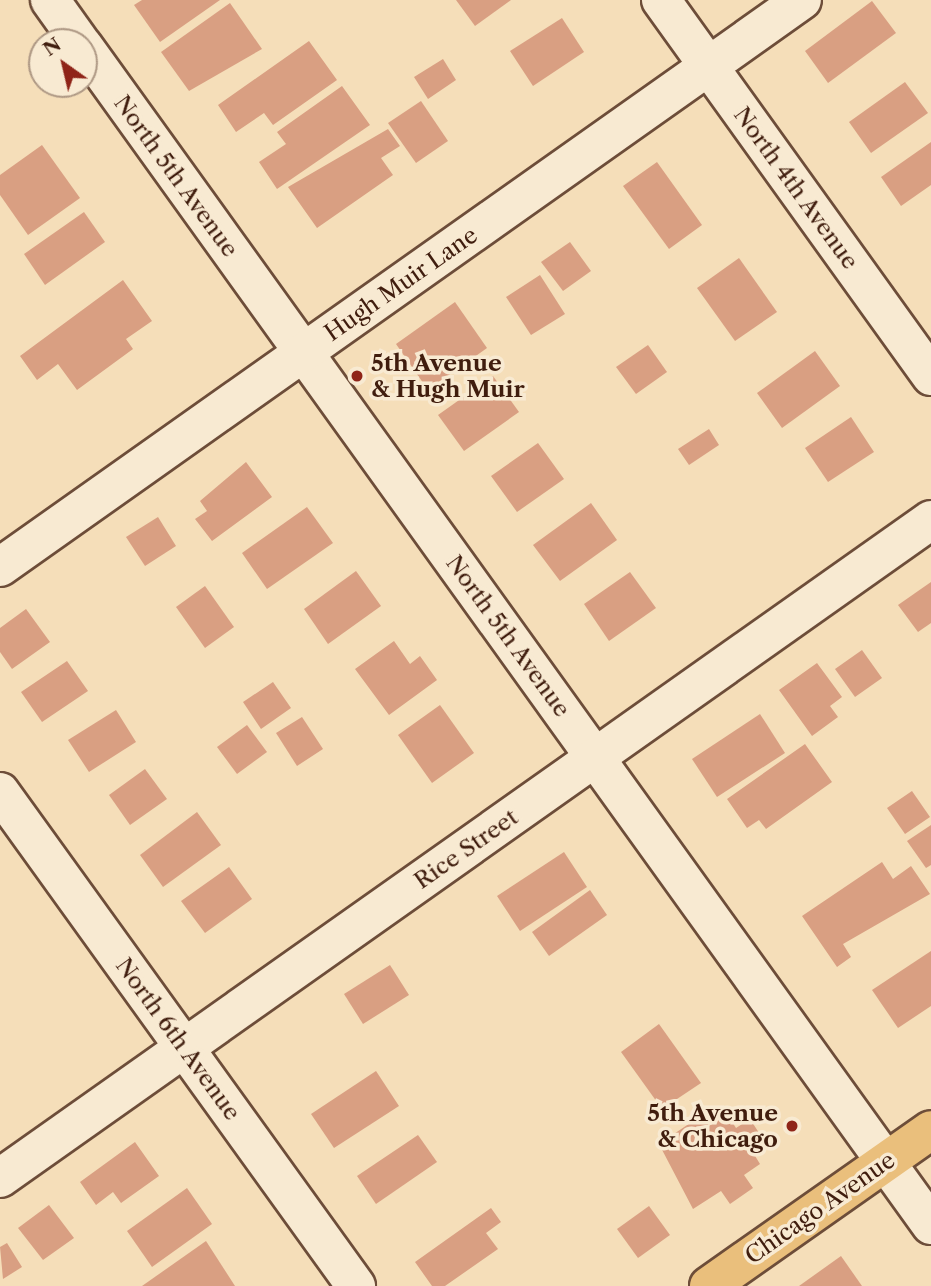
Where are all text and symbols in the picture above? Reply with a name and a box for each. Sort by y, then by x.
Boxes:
north arrow [28,28,98,98]
text: N [39,33,65,61]
street label: North 5th Avenue [108,90,244,262]
street label: North 4th Avenue [728,101,864,275]
street label: Hugh Muir Lane [319,221,483,347]
place label: 5th Avenue & Hugh Muir [371,349,525,403]
marker: 5th Avenue & Hugh Muir [349,368,365,384]
street label: North 5th Avenue [440,550,576,722]
street label: Rice Street [409,803,523,895]
street label: North 6th Avenue [110,952,246,1126]
place label: 5th Avenue & Chicago [646,1099,778,1153]
marker: 5th Avenue & Chicago [784,1118,800,1134]
street label: Chicago Avenue [739,1146,901,1270]

